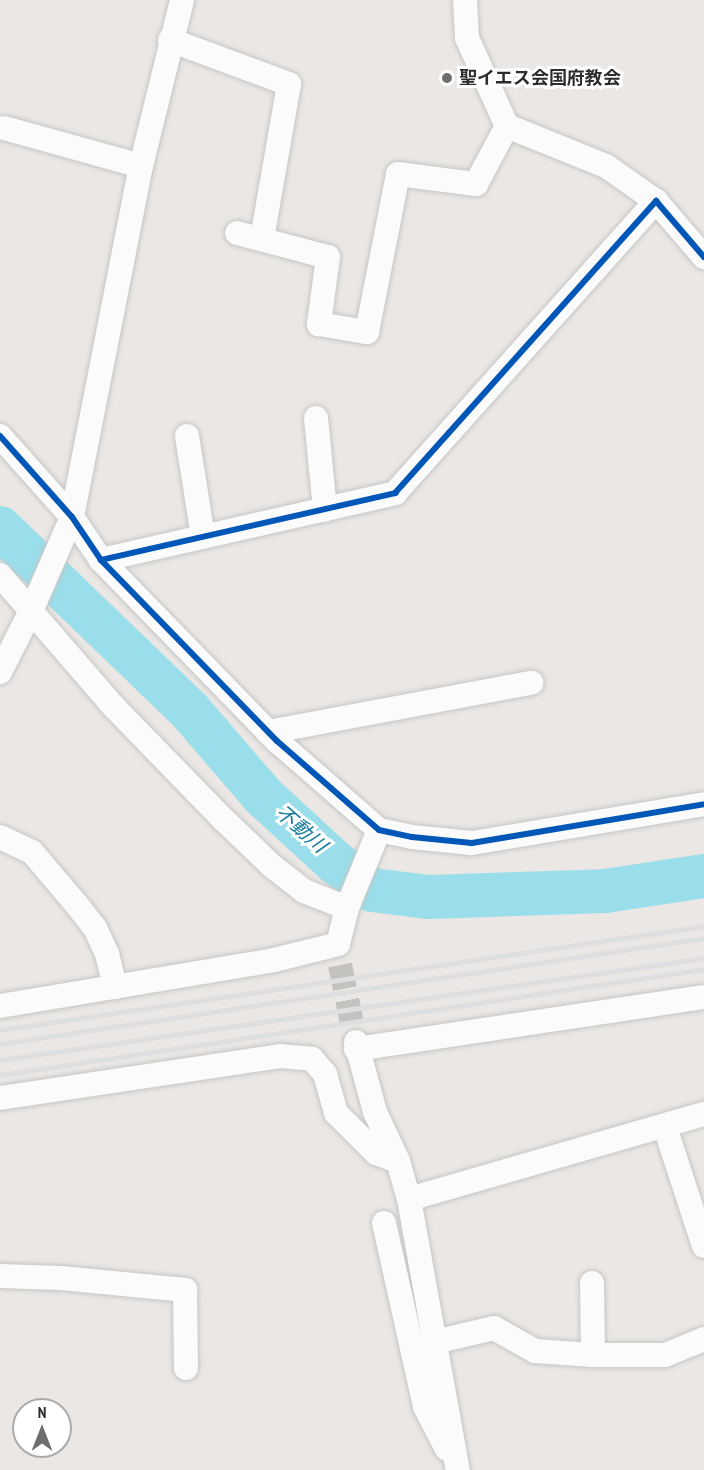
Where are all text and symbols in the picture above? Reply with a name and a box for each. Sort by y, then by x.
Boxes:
place label: 聖イエス会国府教会 [459,67,621,89]
marker: 聖イエス会国府教会 [440,71,454,85]
water label: 不動川 [270,800,332,858]
north arrow [12,1398,72,1458]
text: N [38,1402,46,1422]

